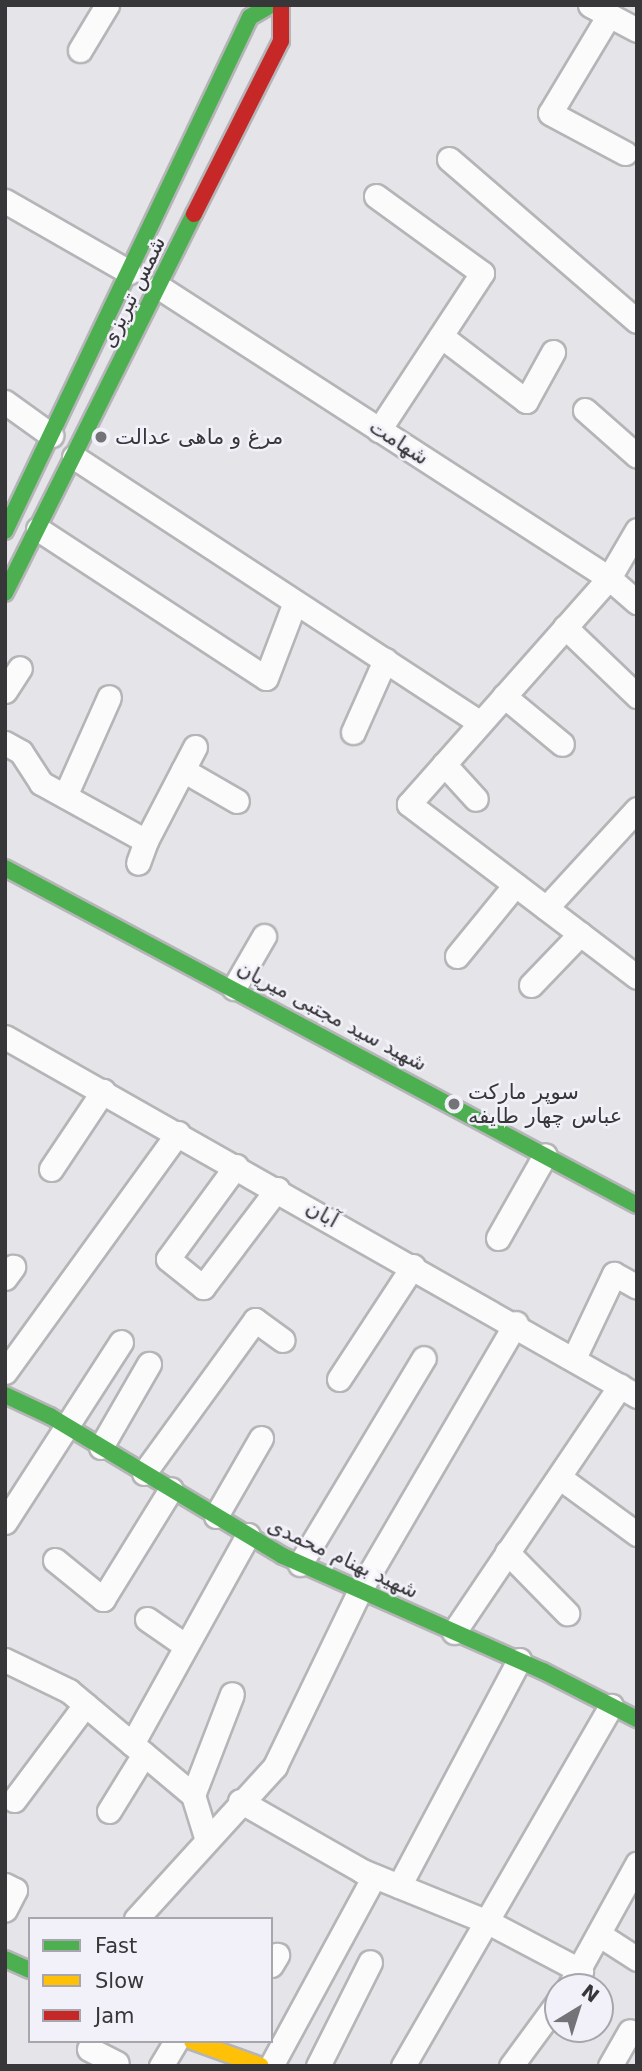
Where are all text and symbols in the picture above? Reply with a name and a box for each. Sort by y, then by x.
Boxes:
street label: شمس تبریزی [95,232,171,352]
street label: شهامت [365,414,433,470]
place label: مرغ و ماهی عدالت [115,424,283,450]
marker: مرغ و ماهی عدالت [93,429,109,445]
street label: شهید سید مجتبی میریان [233,955,431,1077]
place label: سوپر مارکت عباس چهار طایفه [468,1079,622,1129]
marker: سوپر مارکت عباس چهار طایفه [446,1096,462,1112]
street label: آبان [301,1195,343,1233]
street label: شهید بهنام محمدی [264,1512,422,1604]
legend [28,1917,273,2043]
text: Fast [95,1934,137,1958]
text: Slow [95,1969,144,1993]
north arrow [544,1973,614,2043]
text: N [578,1979,604,2007]
text: Jam [95,2004,135,2028]

